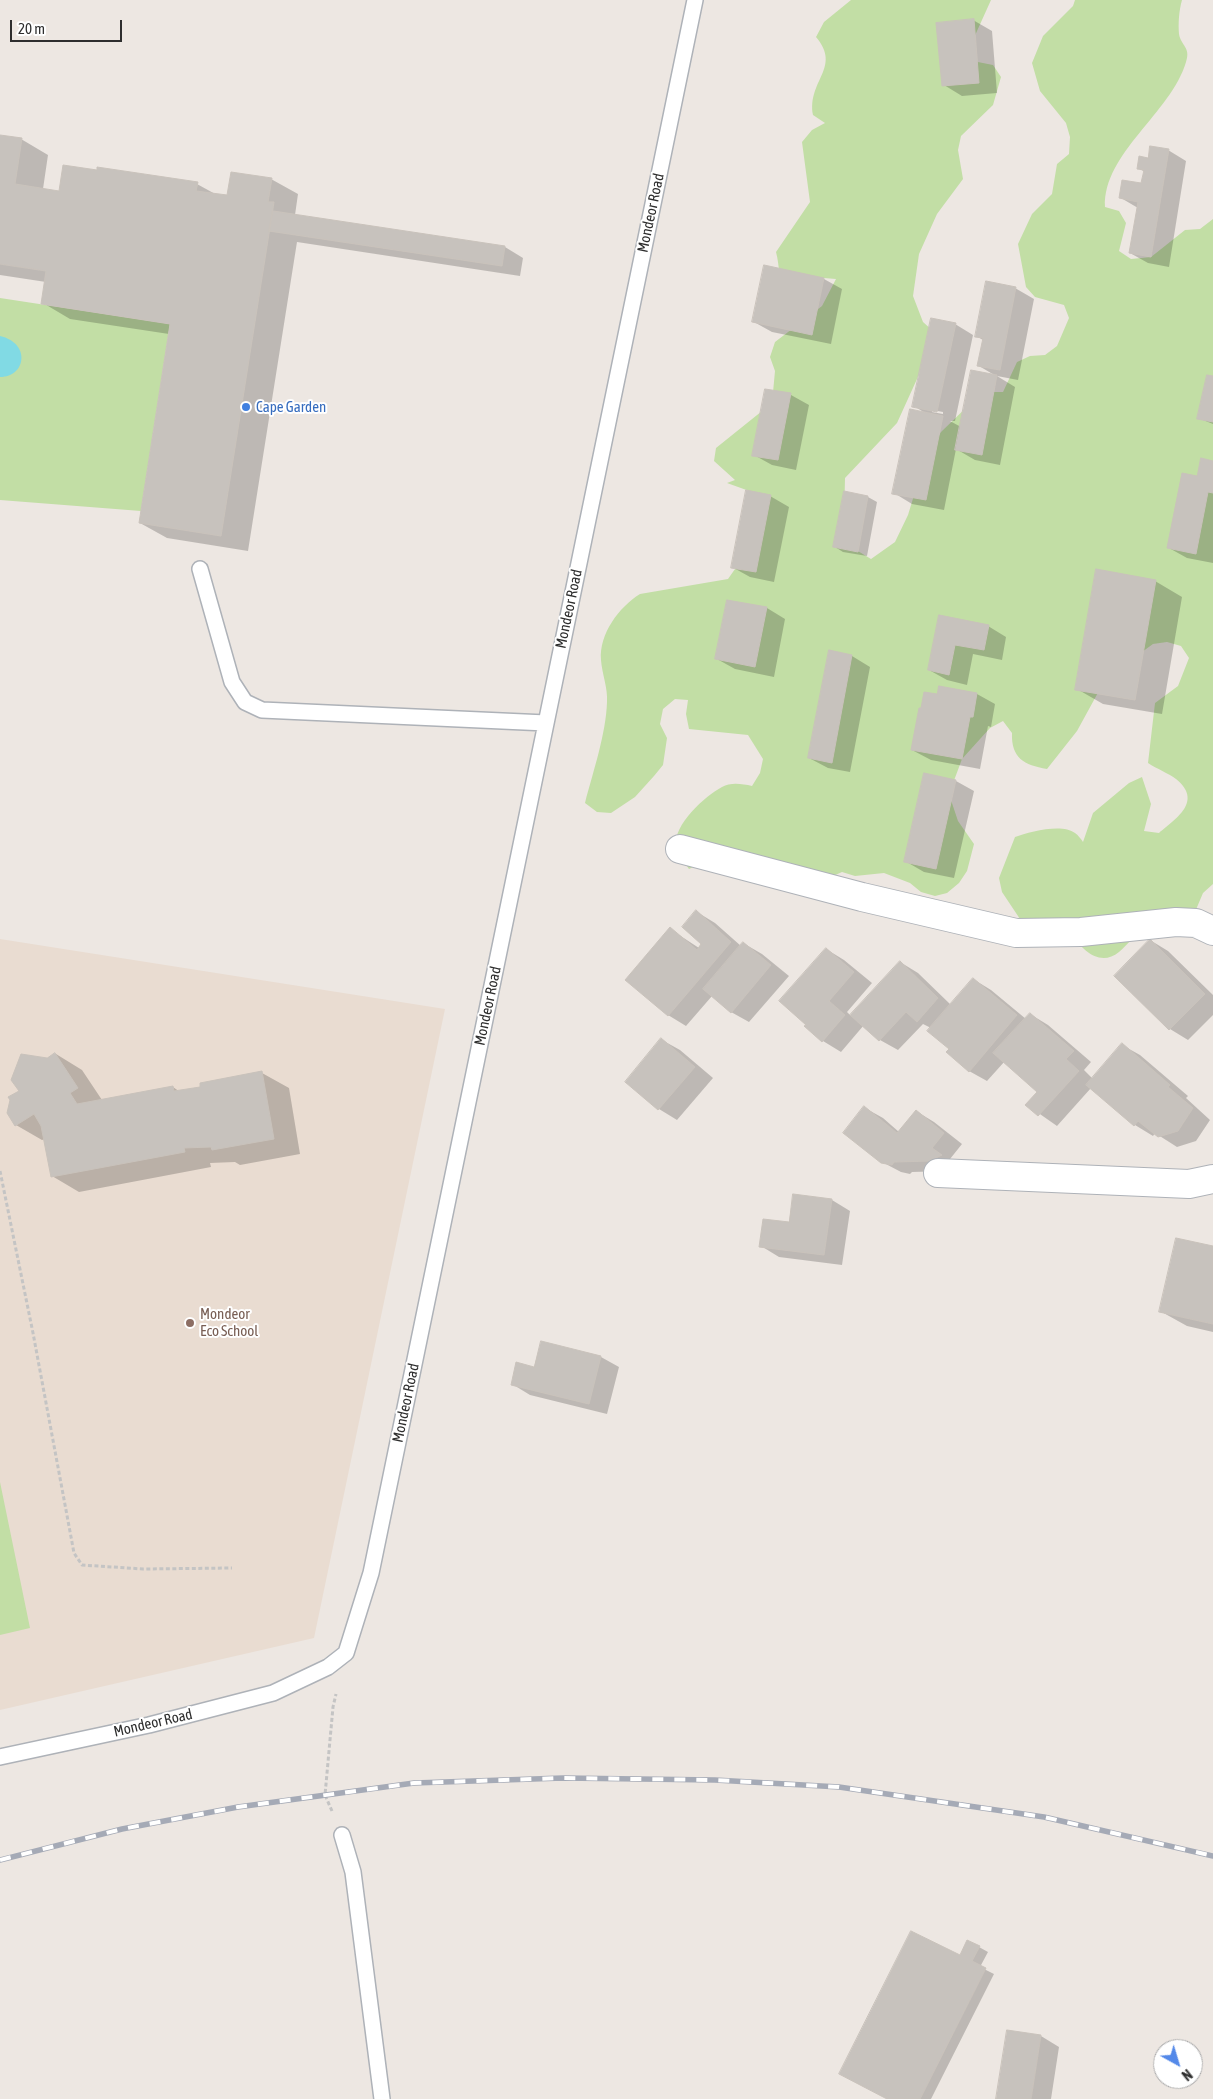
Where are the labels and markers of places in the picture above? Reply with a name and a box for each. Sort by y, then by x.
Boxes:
place label: Cape Garden [256,398,326,416]
marker: Cape Garden [240,401,252,413]
place label: Mondeor Eco School [200,1305,258,1340]
marker: Mondeor Eco School [184,1317,196,1329]

